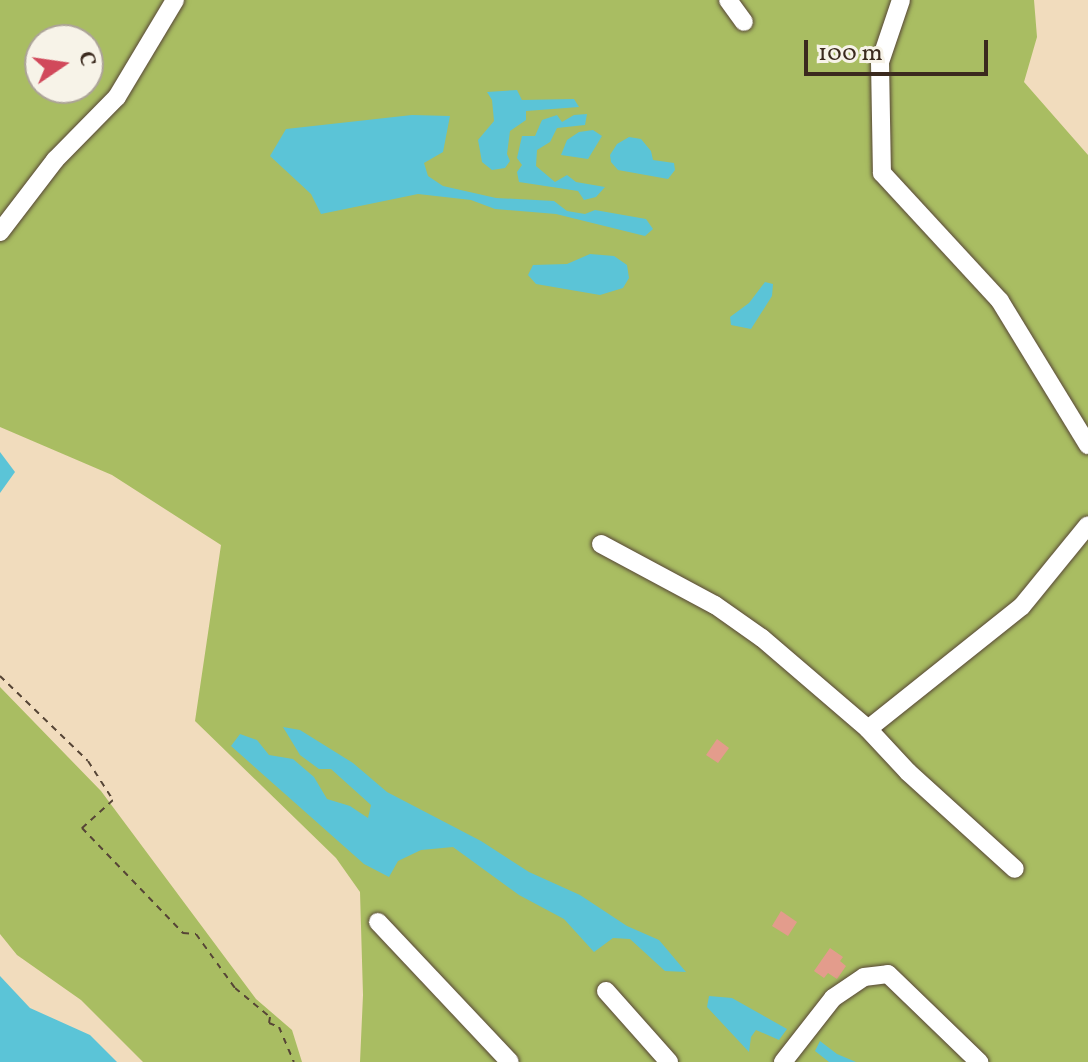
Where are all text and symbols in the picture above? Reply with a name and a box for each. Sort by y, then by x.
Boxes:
north arrow [24,24,104,104]
scale bar [808,24,992,74]
text: 100 m [818,37,883,71]
text: С [69,49,103,69]

